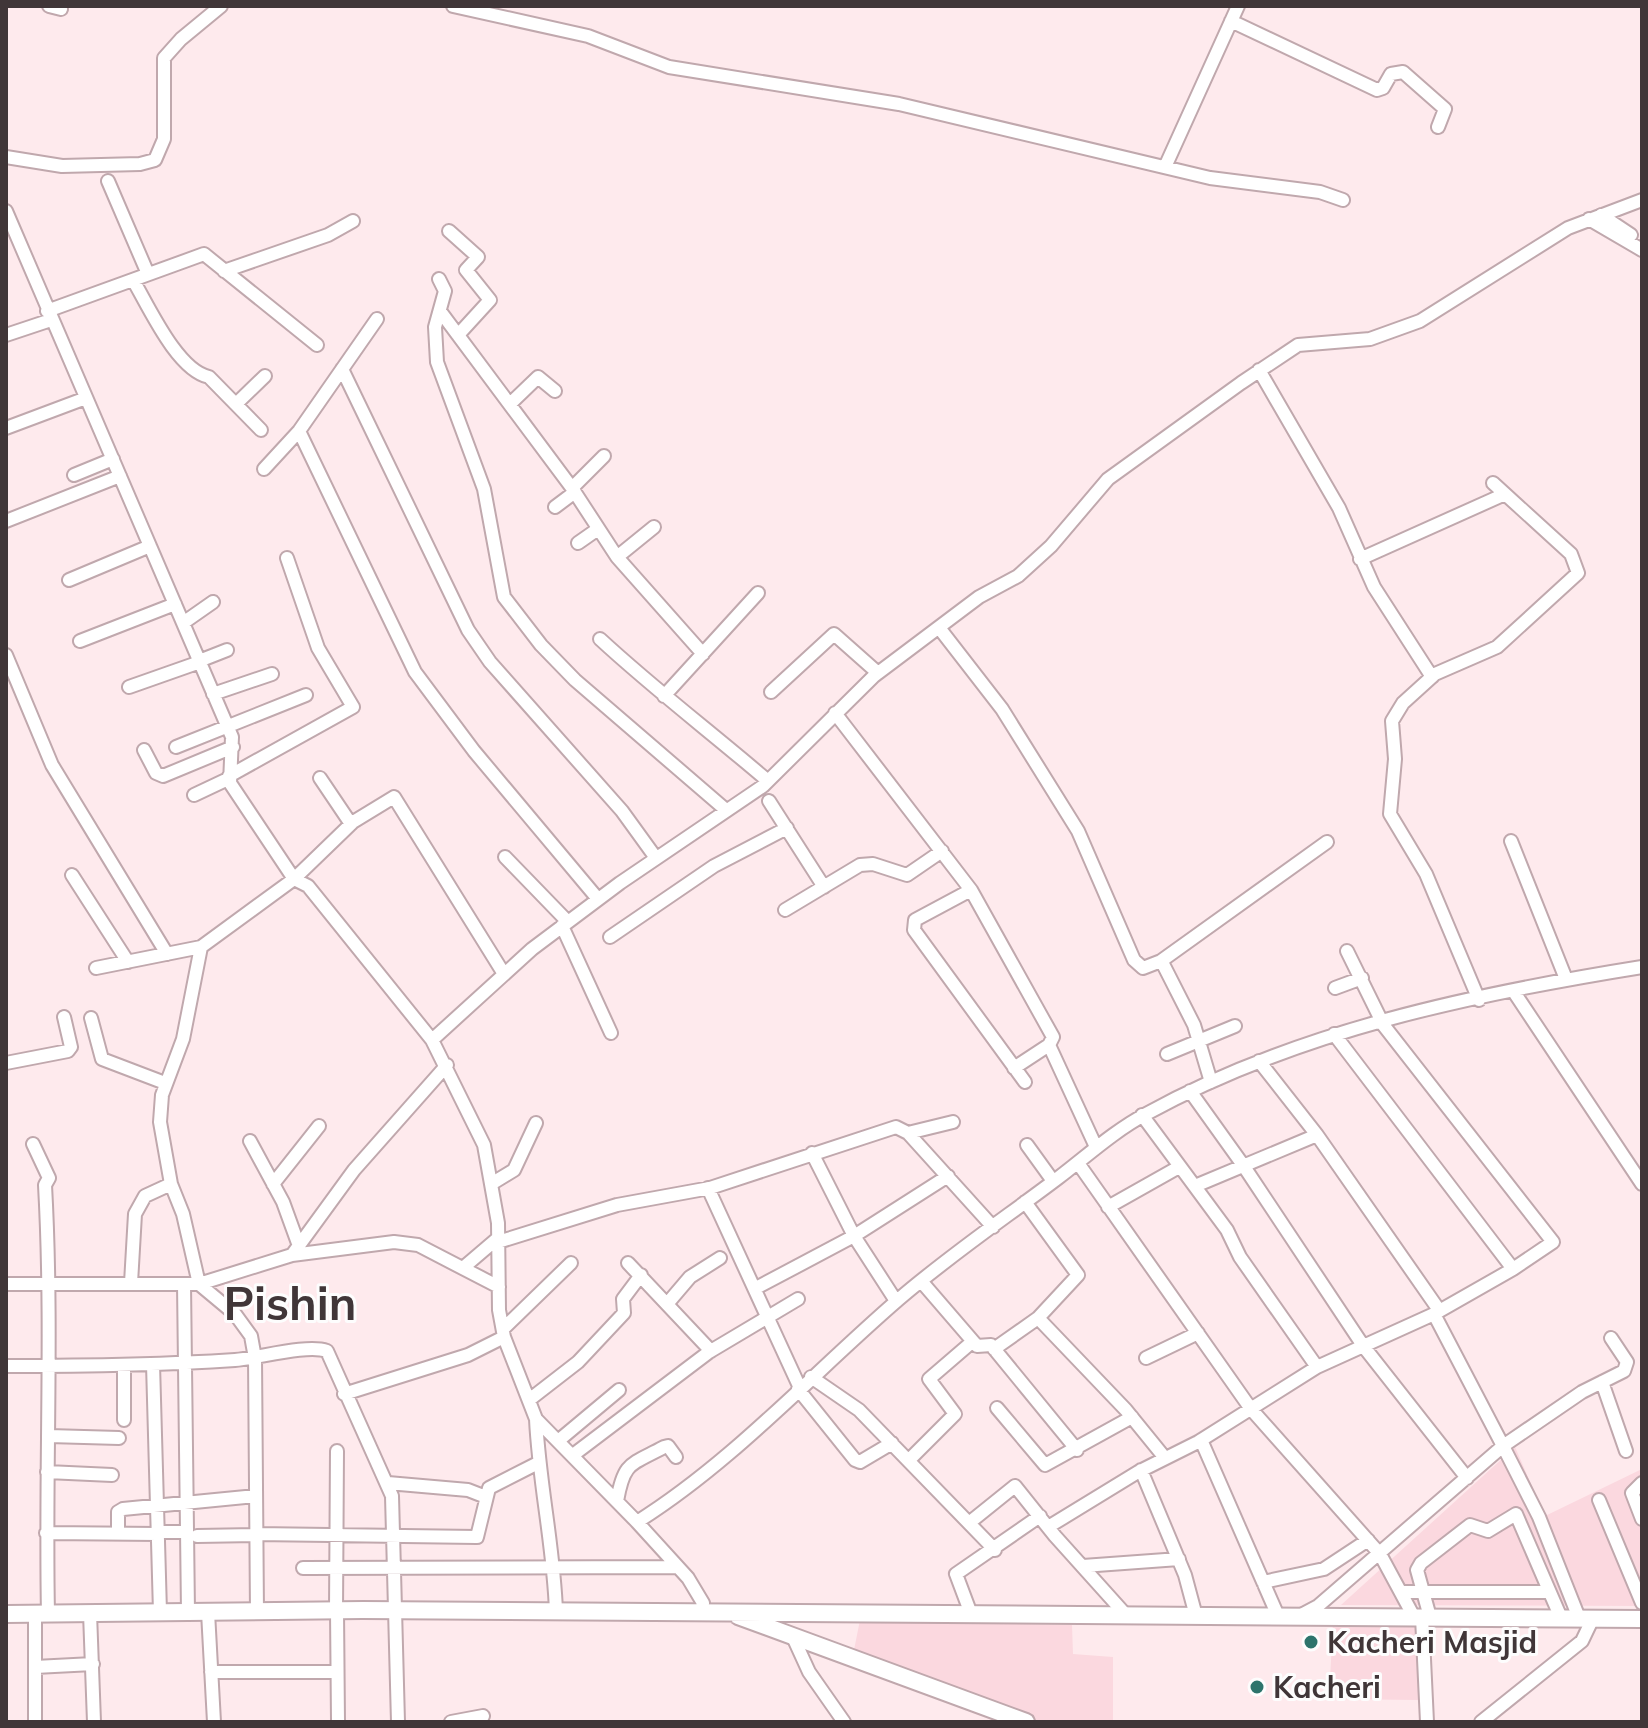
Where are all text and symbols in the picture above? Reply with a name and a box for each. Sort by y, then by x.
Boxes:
district label: Pishin [223,1274,357,1332]
place label: Kacheri Masjid [1327,1623,1537,1661]
marker: Kacheri Masjid [1302,1633,1320,1651]
place label: Kacheri [1273,1668,1381,1706]
marker: Kacheri [1248,1678,1266,1696]

